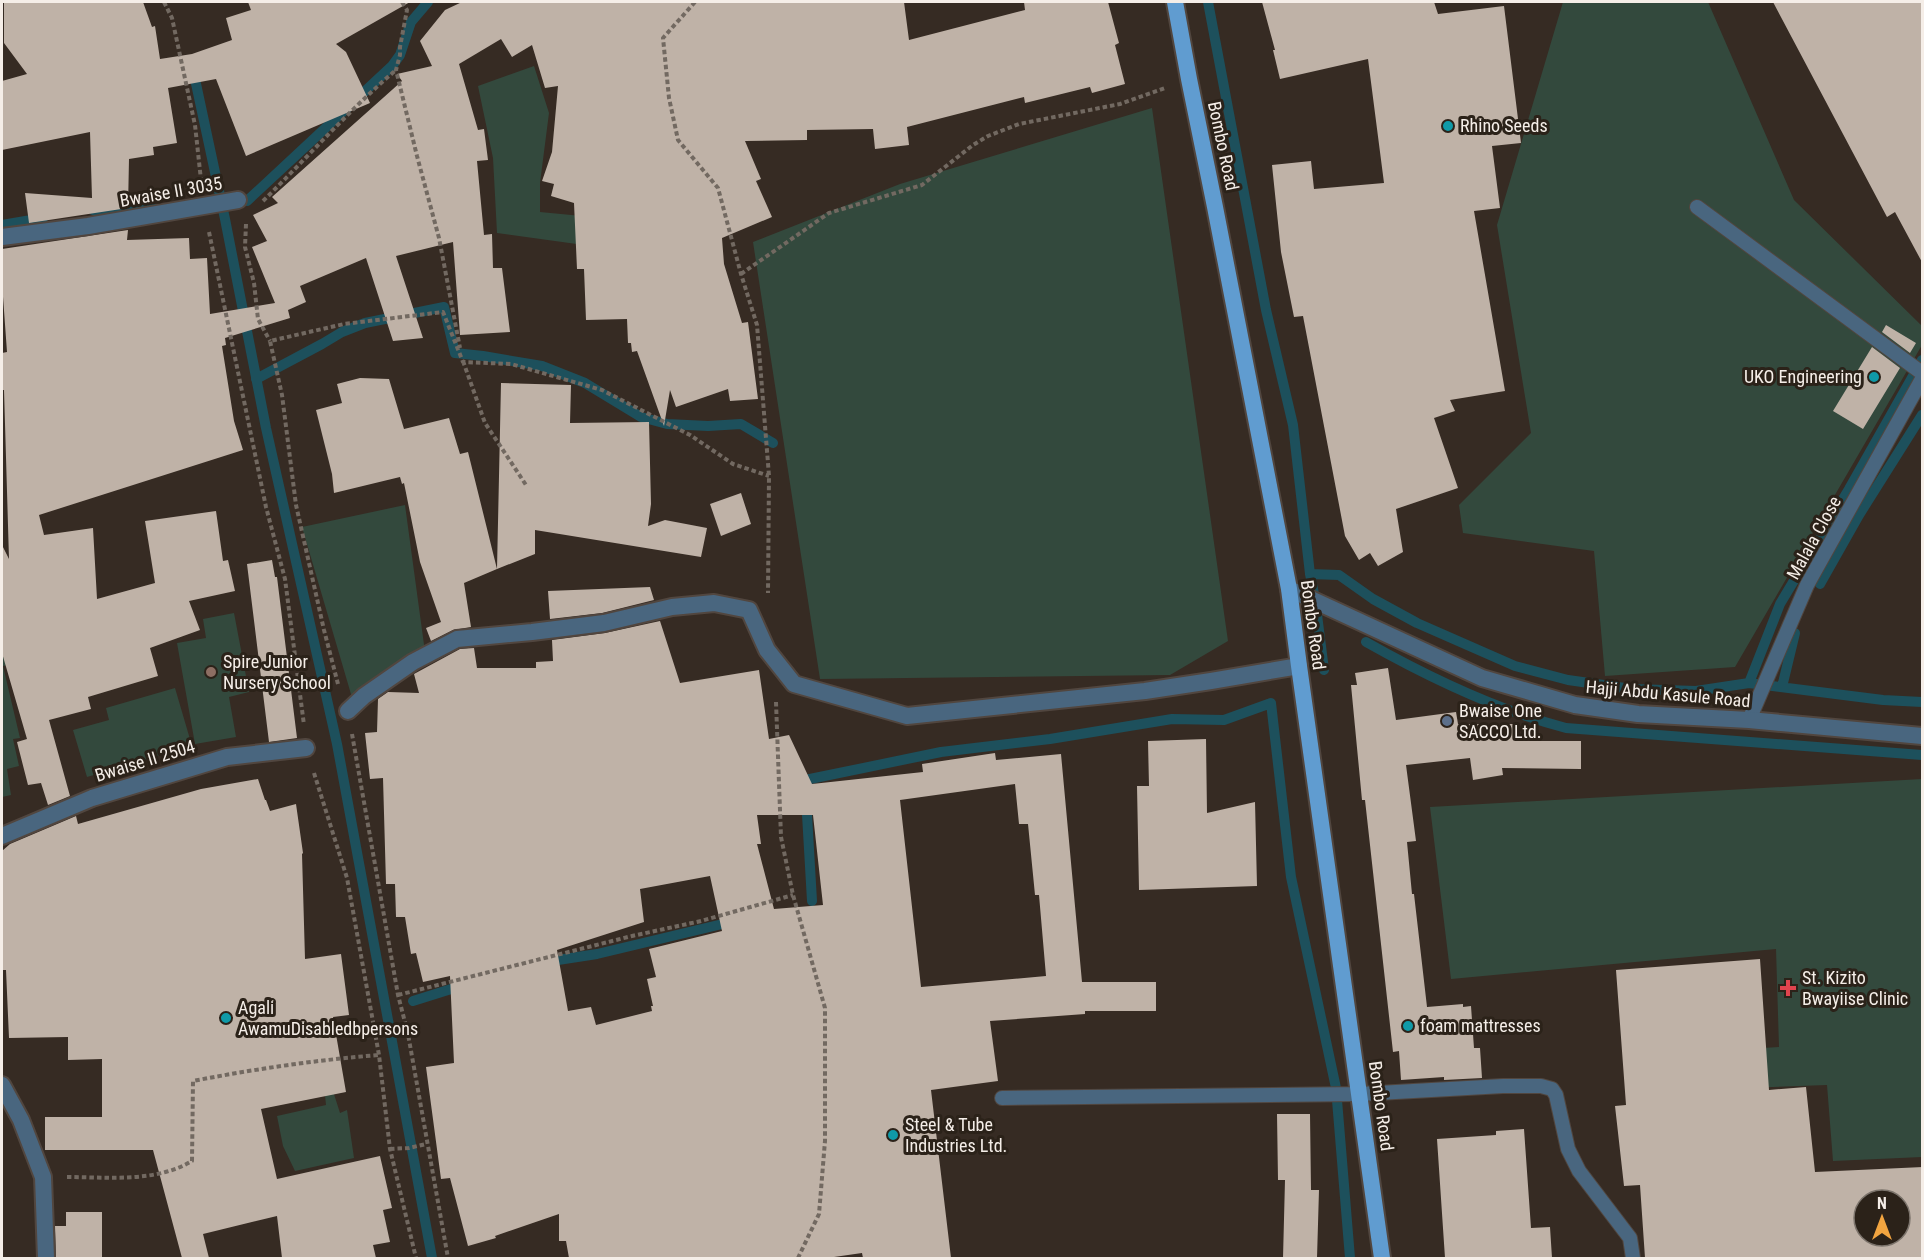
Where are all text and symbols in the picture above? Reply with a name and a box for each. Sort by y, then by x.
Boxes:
street label: Bombo Road [1204,99,1243,192]
place label: Rhino Seeds [1460,115,1548,136]
marker: Rhino Seeds [1441,119,1455,133]
street label: Bwaise II 3035 [118,172,224,211]
place label: UKO Engineering [1744,366,1862,387]
marker: UKO Engineering [1867,370,1881,384]
street label: Malala Close [1782,492,1845,583]
street label: Bombo Road [1297,579,1330,671]
place label: Spire Junior Nursery School [223,651,331,693]
marker: Spire Junior Nursery School [204,665,218,679]
street label: Hajji Abdu Kasule Road [1585,676,1751,711]
place label: Bwaise One SACCO Ltd. [1459,700,1542,742]
marker: Bwaise One SACCO Ltd. [1440,714,1454,728]
street label: Bwaise II 2504 [92,735,198,786]
place label: St. Kizito Bwayiise Clinic [1802,967,1908,1009]
marker: St. Kizito Bwayiise Clinic [1779,979,1797,997]
place label: Agali AwamuDisabledbpersons [238,997,418,1039]
marker: Agali AwamuDisabledbpersons [219,1011,233,1025]
place label: foam mattresses [1420,1015,1541,1036]
marker: foam mattresses [1401,1019,1415,1033]
street label: Bombo Road [1365,1060,1398,1152]
place label: Steel & Tube Industries Ltd. [905,1114,1007,1156]
marker: Steel & Tube Industries Ltd. [886,1128,900,1142]
north arrow [1852,1188,1912,1248]
text: N [1877,1194,1887,1213]

